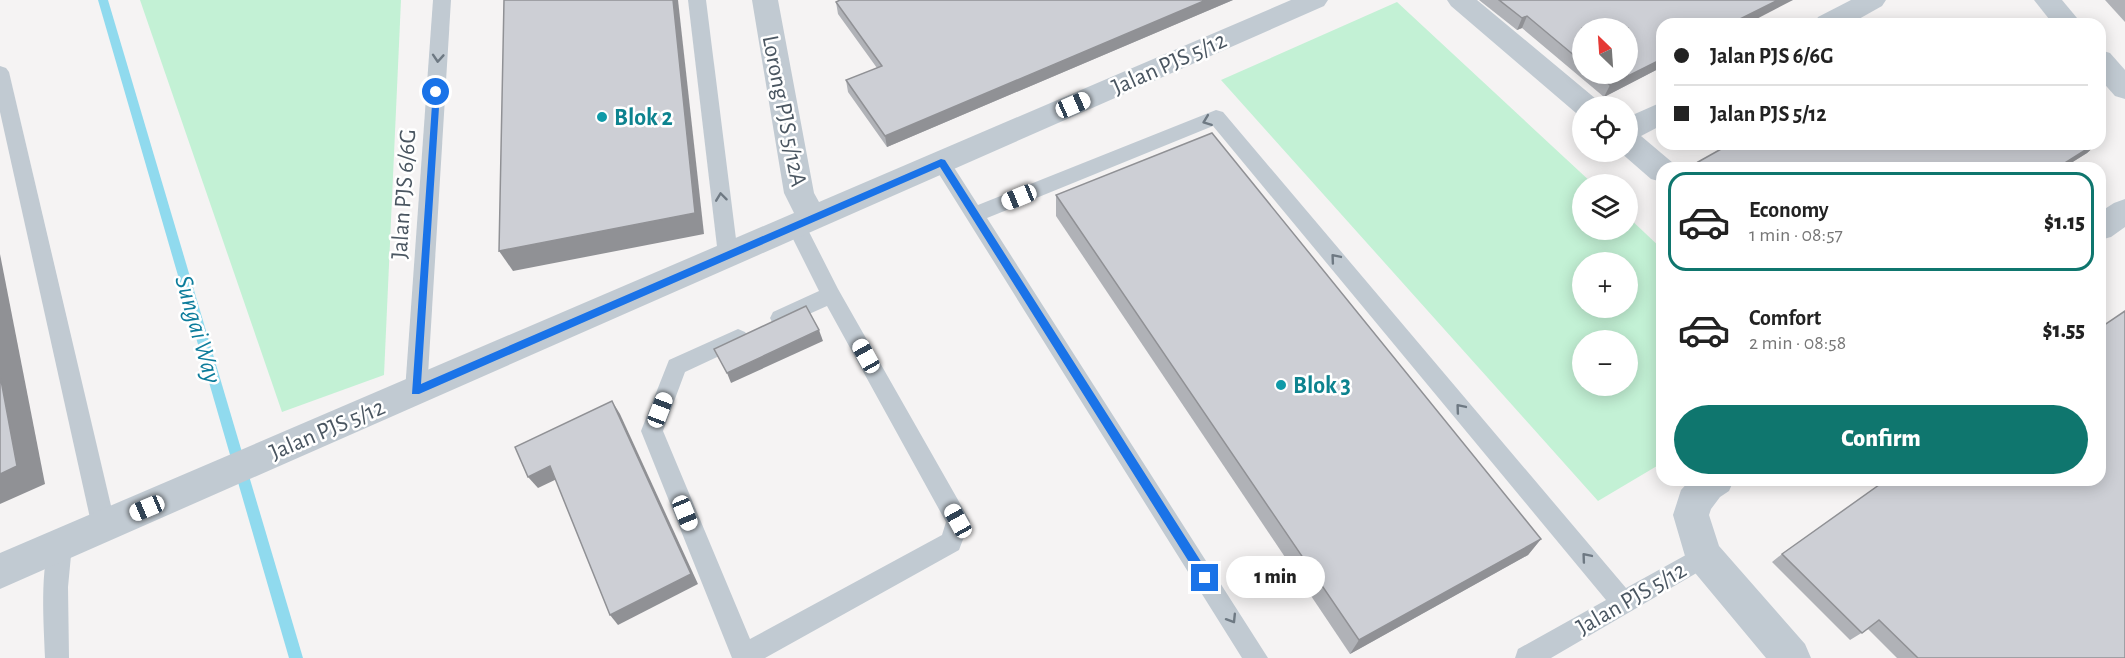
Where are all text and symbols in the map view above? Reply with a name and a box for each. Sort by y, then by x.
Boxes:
north arrow [1572,18,1638,84]
map controls [1572,18,1638,396]
street label: Jalan PJS 5/12 [1109,28,1230,100]
street label: Lorong PJS 5/12A [758,33,810,189]
text: Jalan PJS 6/6G [1710,45,1833,67]
one-way arrow [432,54,445,63]
route start [422,78,449,105]
car [1053,89,1093,121]
button: locate [1572,96,1638,162]
text: Jalan PJS 5/12 [1710,103,1827,125]
place label: Blok 2 [614,106,673,130]
marker: Blok 2 [595,110,609,124]
one-way arrow [1202,114,1213,126]
street label: Jalan PJS 6/6G [387,128,421,260]
button: layers [1572,174,1638,240]
car [999,182,1039,212]
one-way arrow [715,193,727,202]
icon: car [1677,195,1731,249]
text: Economy [1749,199,1829,221]
text: $1.15 [2044,211,2085,233]
text: 1 min · 08:57 [1749,225,1843,245]
button: + [1572,252,1638,318]
one-way arrow [1331,254,1342,265]
water label: Sungai Way [170,272,226,386]
icon: car [1677,303,1731,357]
text: Comfort [1749,307,1821,329]
text: $1.55 [2043,319,2085,341]
button: − [1572,330,1638,396]
text: 2 min · 08:58 [1749,333,1846,353]
car [849,336,883,376]
place label: Blok 3 [1293,374,1351,398]
marker: Blok 3 [1274,378,1288,392]
car [645,390,675,430]
street label: Jalan PJS 5/12 [266,395,389,465]
one-way arrow [1457,404,1468,415]
button: Confirm [1674,405,2088,474]
car [127,493,167,523]
car [670,493,700,533]
car [941,501,975,541]
one-way arrow [1582,553,1593,564]
callout: 1 min [1226,557,1325,599]
street label: Jalan PJS 5/12 [1572,558,1691,640]
route end [1191,564,1218,591]
text: 1 min [1254,567,1297,587]
one-way arrow [1224,613,1236,623]

